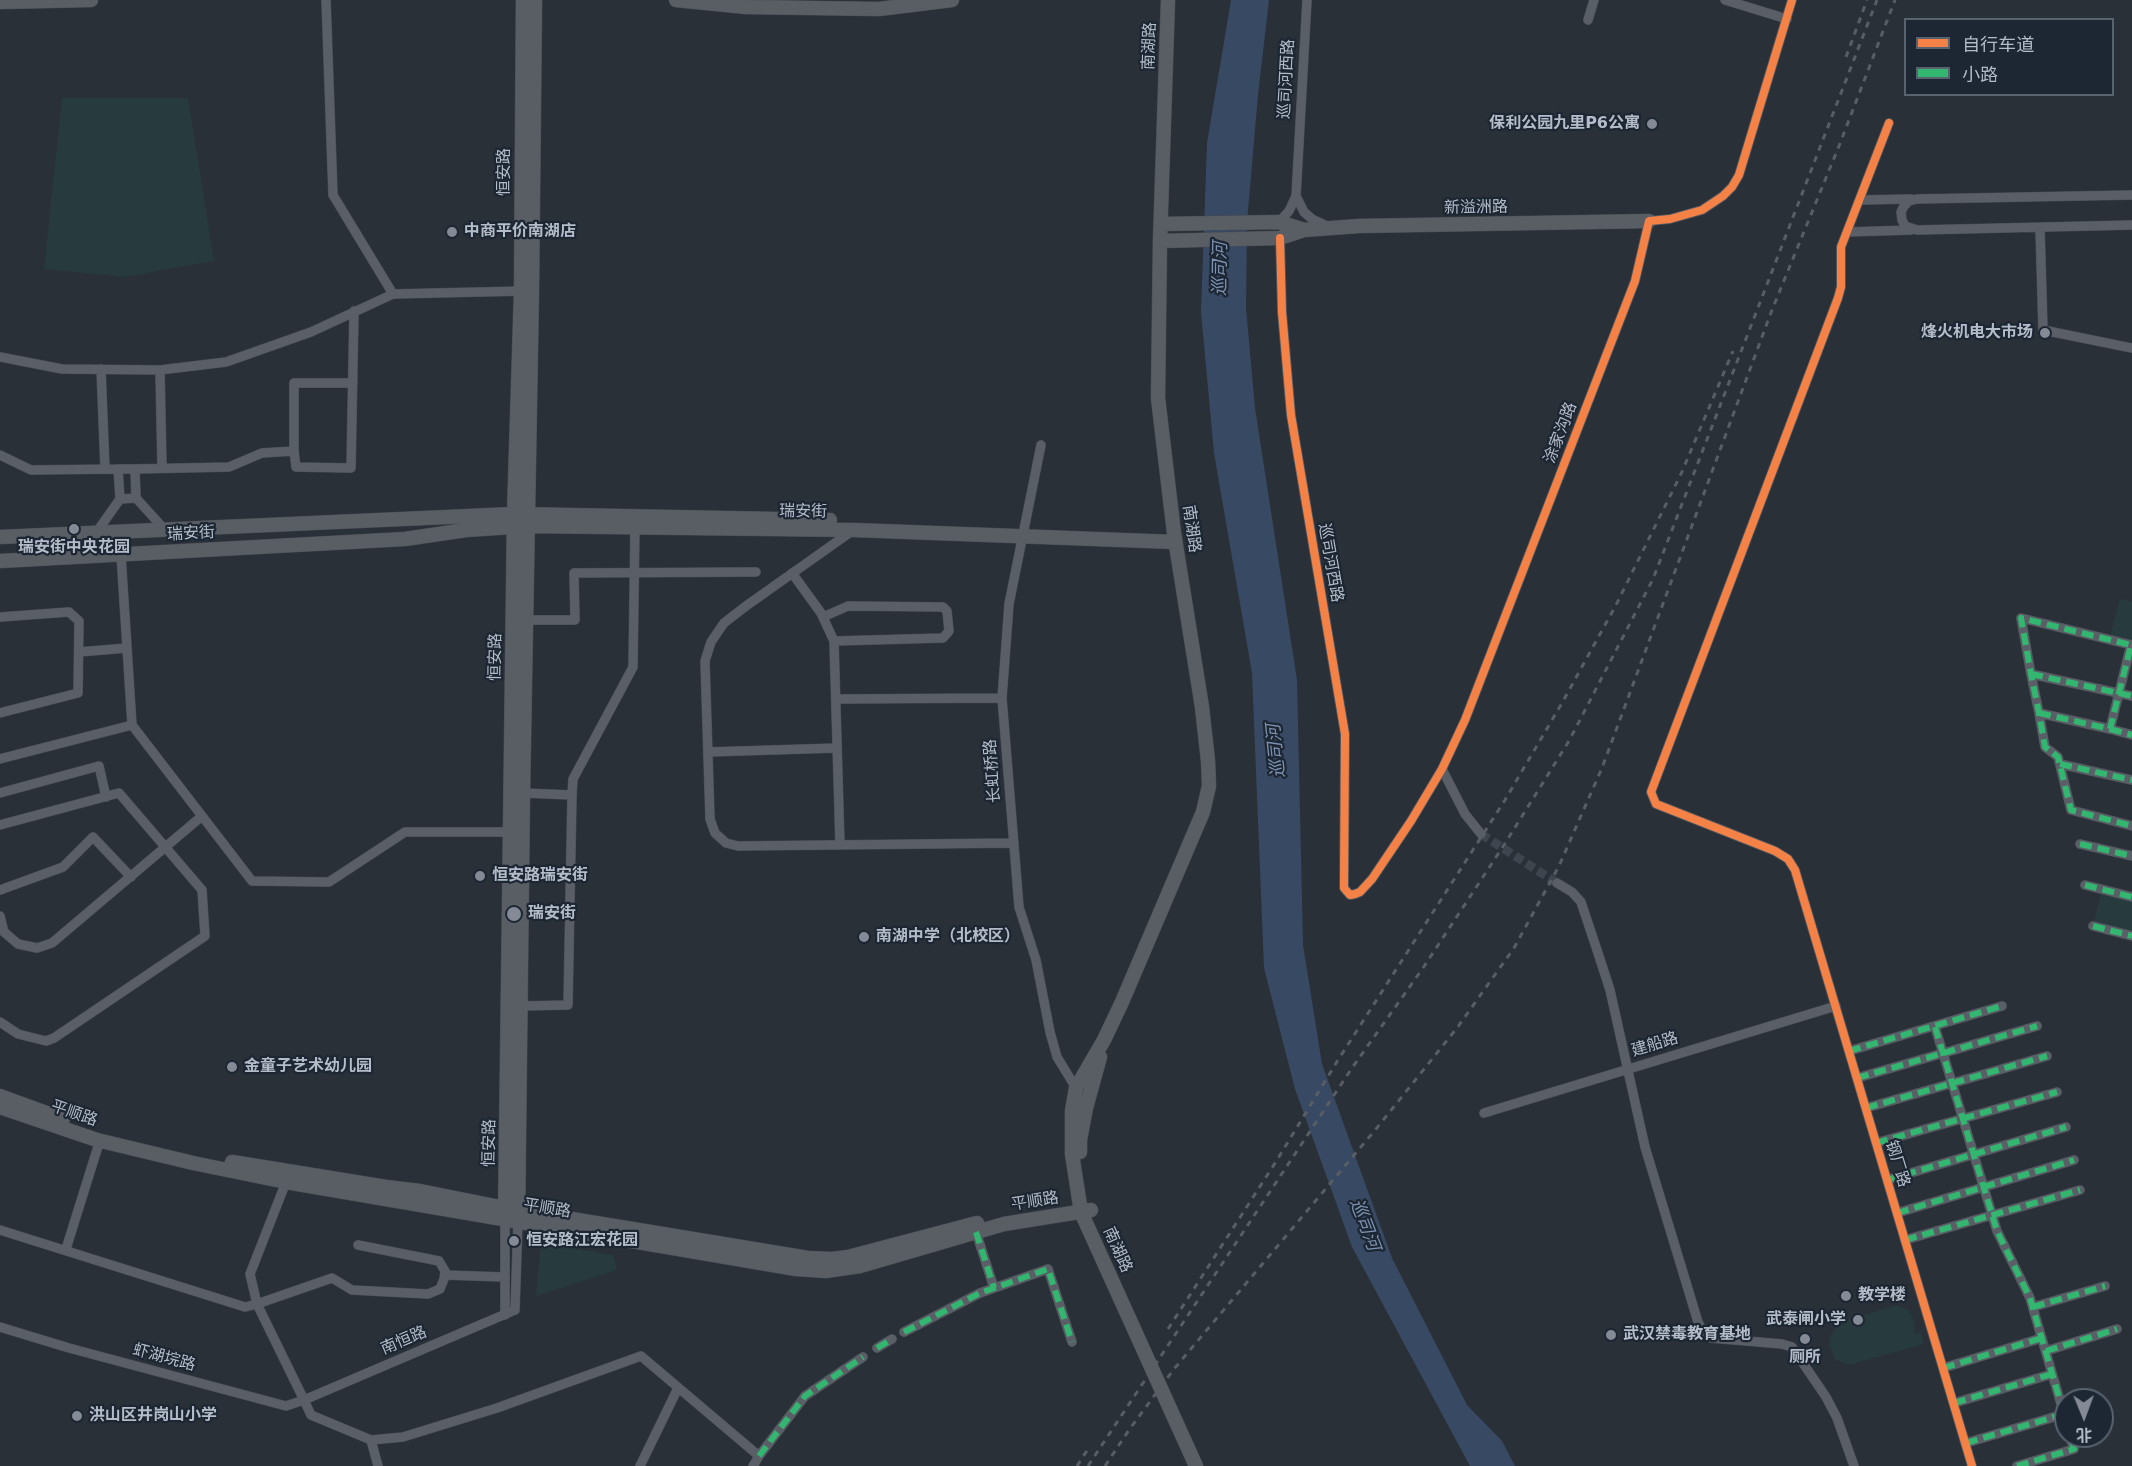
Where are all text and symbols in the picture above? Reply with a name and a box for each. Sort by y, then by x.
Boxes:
legend [1904,18,2114,96]
street label: 南湖路 [1140,22,1160,70]
text: 自行车道 [1962,34,2034,55]
street label: 巡司河西路 [1275,39,1299,119]
text: 小路 [1962,64,1998,85]
place label: 保利公园九里P6公寓 [1489,114,1640,134]
marker: 保利公园九里P6公寓 [1645,117,1659,131]
street label: 恒安路 [495,148,515,196]
street label: 新溢洲路 [1444,198,1508,218]
place label: 中商平价南湖店 [464,222,576,242]
marker: 中商平价南湖店 [445,225,459,239]
water label: 巡司河 [1210,242,1232,296]
place label: 烽火机电大市场 [1921,323,2033,343]
marker: 烽火机电大市场 [2038,326,2052,340]
street label: 涂家沟路 [1541,400,1581,466]
street label: 瑞安街 [779,502,827,522]
street label: 南湖路 [1178,504,1204,554]
marker: 瑞安街中央花园 [67,522,81,536]
street label: 巡司河西路 [1314,522,1346,604]
street label: 瑞安街 [167,523,215,545]
place label: 瑞安街中央花园 [18,538,130,558]
street label: 恒安路 [486,633,506,681]
water label: 巡司河 [1263,723,1291,779]
street label: 长虹桥路 [981,738,1005,804]
place label: 恒安路瑞安街 [492,866,588,886]
marker: 恒安路瑞安街 [473,869,487,883]
place label: 瑞安街 [528,904,576,924]
marker: 瑞安街 [505,905,523,923]
place label: 南湖中学（北校区） [876,927,1020,947]
marker: 南湖中学（北校区） [857,930,871,944]
street label: 建船路 [1629,1029,1681,1061]
place label: 金童子艺术幼儿园 [244,1057,372,1077]
marker: 金童子艺术幼儿园 [225,1060,239,1074]
street label: 平顺路 [48,1097,100,1131]
street label: 恒安路 [480,1119,500,1167]
street label: 钢厂路 [1881,1138,1913,1190]
street label: 平顺路 [1010,1189,1060,1215]
street label: 平顺路 [522,1196,572,1222]
water label: 巡司河 [1344,1196,1384,1254]
street label: 南湖路 [1098,1224,1136,1276]
place label: 恒安路江宏花园 [526,1231,638,1251]
marker: 恒安路江宏花园 [507,1234,521,1248]
place label: 教学楼 [1858,1286,1906,1306]
marker: 教学楼 [1839,1289,1853,1303]
place label: 武泰闸小学 [1766,1310,1846,1330]
marker: 武泰闸小学 [1851,1313,1865,1327]
street label: 南恒路 [378,1323,430,1359]
place label: 武汉禁毒教育基地 [1623,1325,1751,1345]
marker: 武汉禁毒教育基地 [1604,1328,1618,1342]
marker: 厕所 [1798,1332,1812,1346]
street label: 虾湖垸路 [131,1340,197,1376]
place label: 厕所 [1789,1348,1821,1368]
north arrow [2054,1388,2114,1448]
place label: 洪山区井岗山小学 [89,1406,217,1426]
marker: 洪山区井岗山小学 [70,1409,84,1423]
text: 北 [2076,1425,2092,1444]

